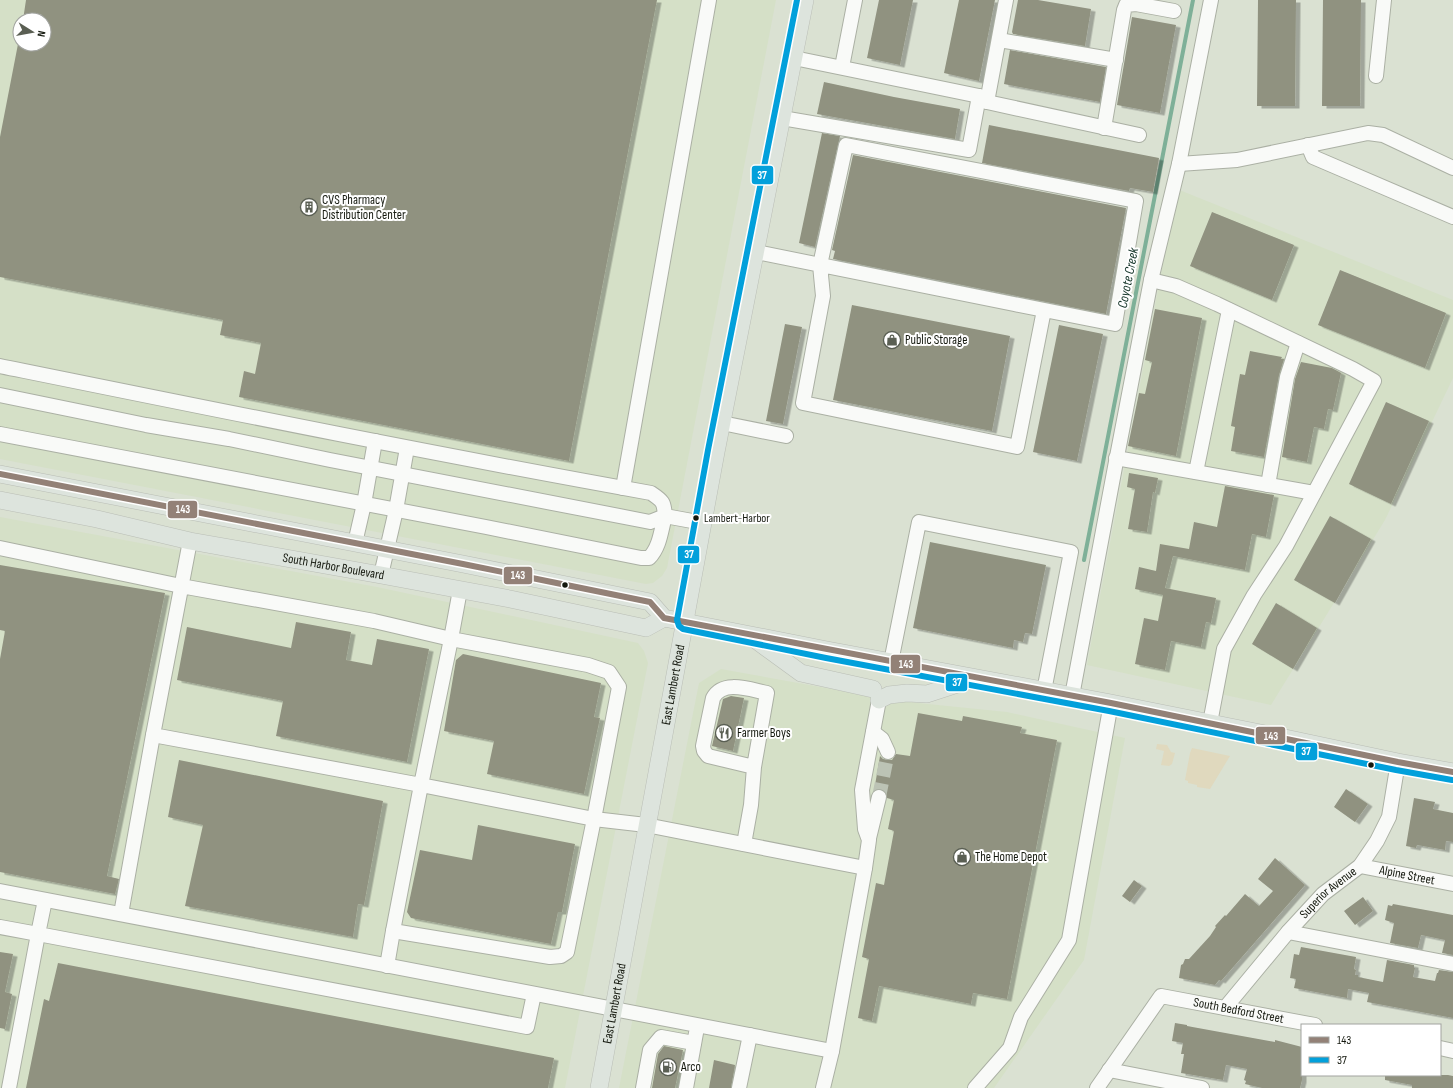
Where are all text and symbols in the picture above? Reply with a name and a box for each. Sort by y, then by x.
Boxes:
north arrow [12,12,52,52]
text: N [34,30,48,38]
line badge: 37 [751,165,774,185]
text: 37 [757,169,767,182]
place label: CVS Pharmacy Distribution Center [322,192,406,223]
building icon: CVS Pharmacy Distribution Center [299,197,319,217]
water label: Coyote Creek [1114,246,1142,310]
shop icon: Public Storage [882,330,902,350]
place label: Public Storage [905,332,967,348]
line badge: 143 [167,500,198,519]
text: 143 [176,503,190,516]
place label: Lambert-Harbor [704,511,770,526]
marker: Lambert-Harbor [691,513,701,523]
line badge: 37 [677,545,700,564]
text: 37 [684,548,694,561]
street label: South Harbor Boulevard [281,550,386,583]
line badge: 143 [503,566,533,585]
text: 143 [511,569,525,582]
unlabelled marker [560,580,570,590]
street label: East Lambert Road [658,643,688,726]
line badge: 143 [890,654,921,674]
text: 143 [899,658,913,671]
line badge: 37 [945,673,968,692]
text: 37 [952,676,962,689]
restaurant icon: Farmer Boys [714,723,734,743]
place label: Farmer Boys [737,725,791,741]
line badge: 143 [1255,726,1286,745]
text: 143 [1264,730,1278,743]
line badge: 37 [1295,742,1318,761]
text: 37 [1301,745,1311,758]
unlabelled marker [1366,760,1376,770]
shop icon: The Home Depot [952,847,972,867]
place label: The Home Depot [975,849,1047,865]
street label: Alpine Street [1377,862,1436,888]
street label: Superior Avenue [1296,863,1360,922]
street label: East Lambert Road [599,962,630,1045]
street label: South Bedford Street [1192,994,1285,1027]
legend [1301,1024,1441,1076]
text: 143 [1337,1033,1351,1048]
text: 37 [1337,1053,1347,1068]
fuel station icon: Arco [658,1057,678,1077]
place label: Arco [680,1059,701,1075]

